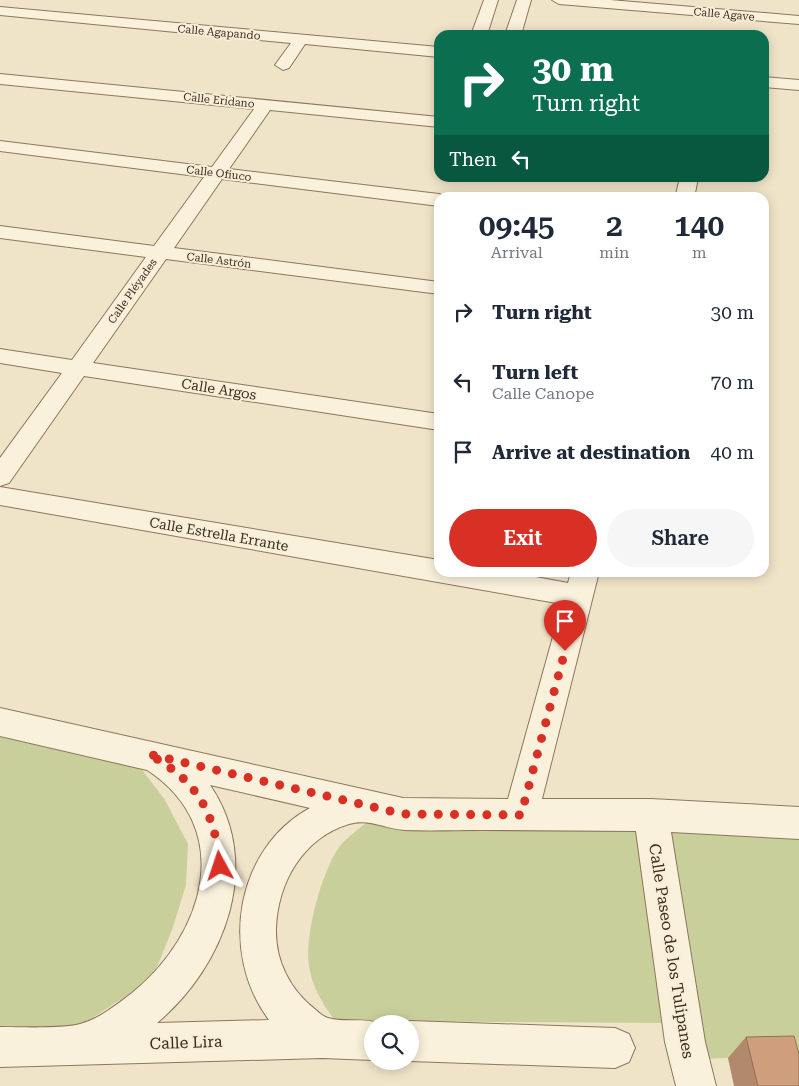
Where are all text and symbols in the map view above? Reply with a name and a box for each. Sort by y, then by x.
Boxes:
street label: Calle Agave [693,5,755,24]
street label: Calle Agapando [177,22,261,43]
text: 30 m [532,49,614,90]
icon: right [449,50,514,115]
street label: Calle Erídano [183,90,255,111]
text: Turn right [532,91,640,116]
icon: left [507,145,535,173]
text: Then [449,148,497,171]
street label: Calle Ofiuco [186,163,252,184]
text: 09:45 [479,208,555,243]
text: 2 [606,208,623,243]
text: 140 [674,208,724,243]
text: Arrival [491,243,543,262]
text: min [599,243,629,262]
text: m [692,243,706,262]
street label: Calle Astrón [186,250,252,271]
street label: Calle Pléyades [105,256,160,326]
icon: right [449,298,477,326]
text: Turn right [492,301,592,324]
text: 30 m [711,301,754,324]
text: Turn left [492,361,578,384]
icon: left [449,368,477,396]
text: 70 m [711,371,754,394]
street label: Calle Argos [180,375,258,403]
text: Calle Canope [492,384,594,403]
icon: arrive [449,438,477,466]
text: Arrive at destination [492,441,690,464]
text: 40 m [711,441,754,464]
button: Exit [449,509,597,567]
button: Share [607,509,754,567]
street label: Calle Estrella Errante [148,514,290,554]
pin [544,600,586,651]
icon: arrive [551,607,579,635]
position arrow [193,839,245,891]
street label: Calle Paseo de los Tulipanes [645,842,698,1060]
map controls [364,1015,419,1070]
button: search [364,1015,419,1070]
street label: Calle Lira [149,1032,223,1053]

